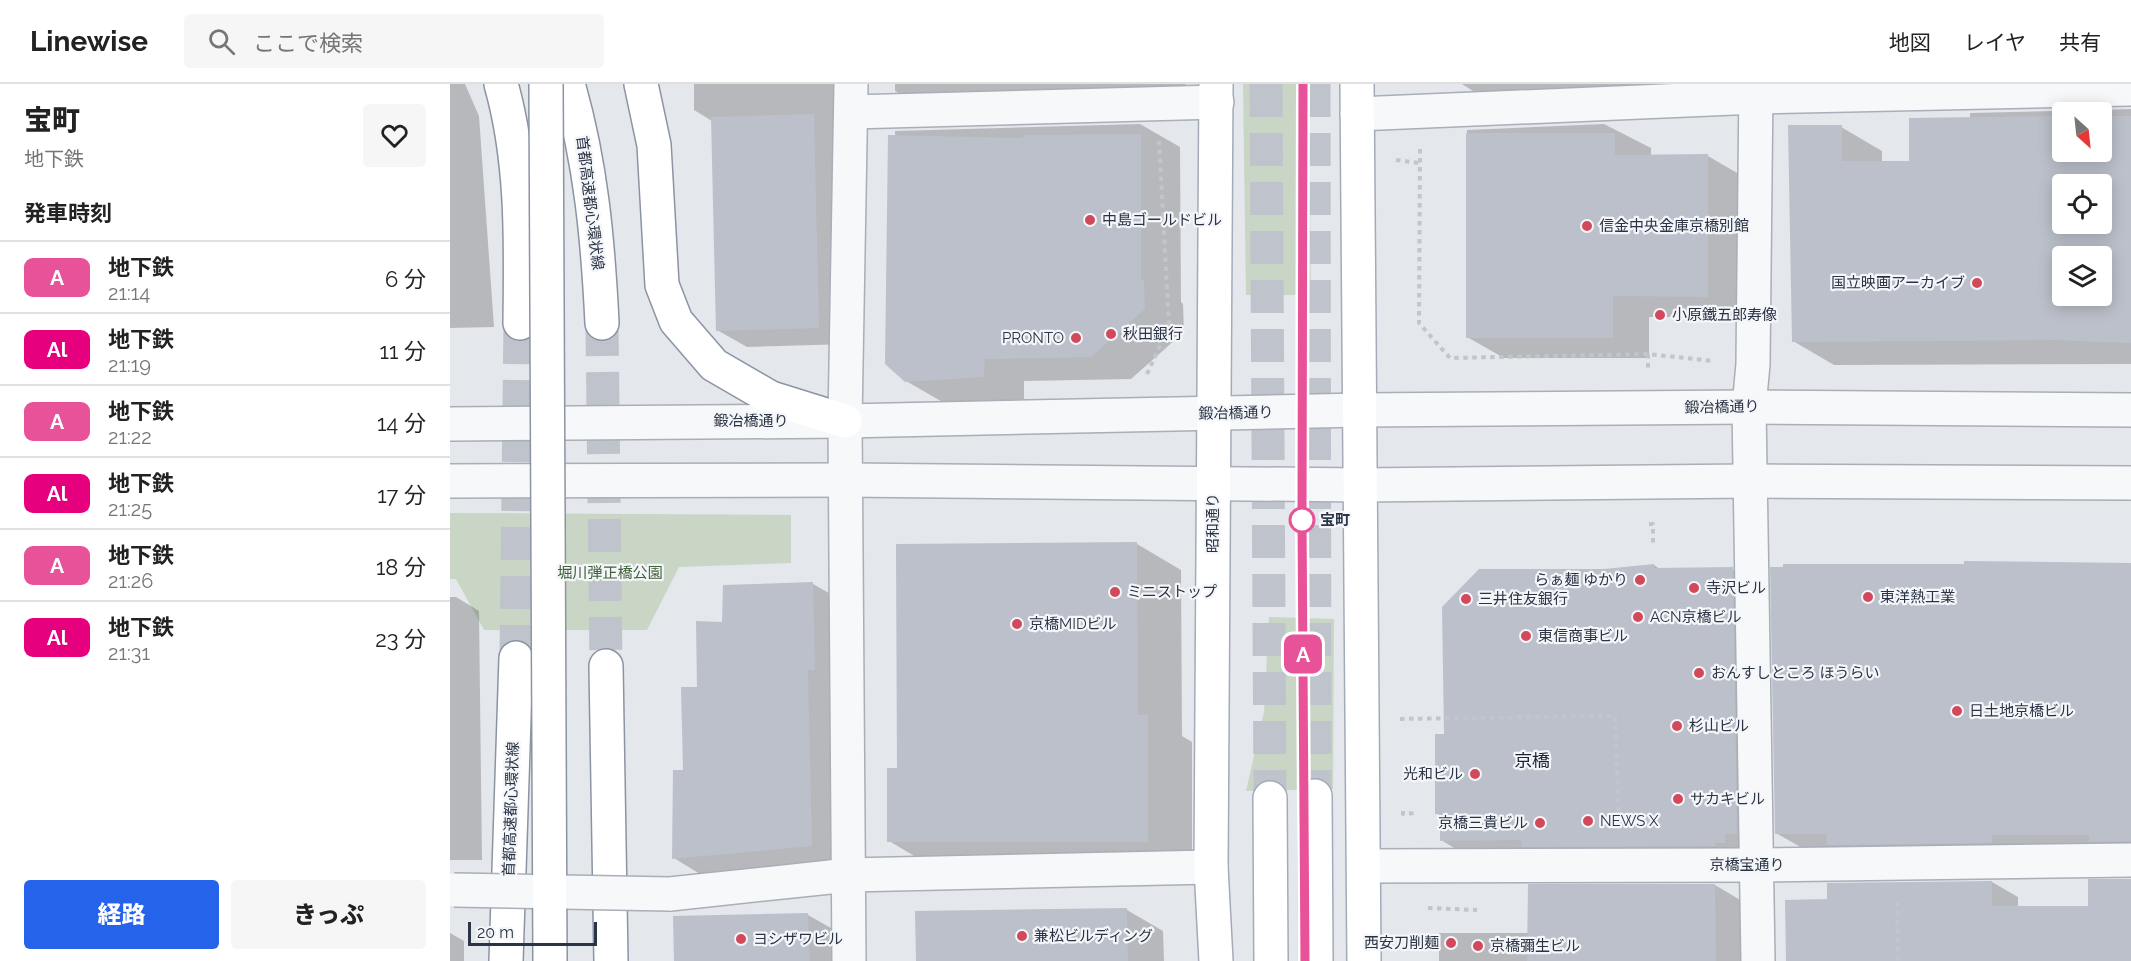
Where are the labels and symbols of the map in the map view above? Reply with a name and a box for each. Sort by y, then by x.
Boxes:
north arrow [2052,102,2112,162]
street label: 首都高速都心環状線 [573,135,607,271]
place label: 中島ゴールドビル [1102,211,1222,229]
marker: 中島ゴールドビル [1083,213,1097,227]
place label: 信金中央金庫京橋別館 [1599,217,1749,235]
marker: 信金中央金庫京橋別館 [1580,219,1594,233]
place label: 国立映画アーカイブ [1831,274,1965,292]
marker: 国立映画アーカイブ [1970,276,1984,290]
place label: 小原鐵五郎寿像 [1672,306,1777,324]
marker: 小原鐵五郎寿像 [1653,308,1667,322]
place label: 秋田銀行 [1123,325,1183,343]
marker: 秋田銀行 [1104,327,1118,341]
place label: PRONTO [1002,329,1064,347]
marker: PRONTO [1069,331,1083,345]
street label: 鍛冶橋通り [1684,397,1760,417]
street label: 鍛冶橋通り [1198,403,1274,423]
street label: 鍛冶橋通り [713,412,789,430]
street label: 昭和通り [1204,493,1222,553]
marker: 宝町 [1289,507,1315,533]
place label: 宝町 [1320,511,1350,529]
park label: 堀川弾正橋公園 [557,564,663,582]
place label: らぁ麺 ゆかり [1534,571,1628,589]
marker: らぁ麺 ゆかり [1633,573,1647,587]
place label: 寺沢ビル [1706,579,1766,597]
marker: 寺沢ビル [1687,581,1701,595]
place label: ミニストップ [1127,583,1217,601]
marker: ミニストップ [1108,585,1122,599]
place label: 東洋熱工業 [1880,588,1955,606]
place label: 三井住友銀行 [1478,590,1568,608]
marker: 東洋熱工業 [1861,590,1875,604]
marker: 三井住友銀行 [1459,592,1473,606]
place label: ACN京橋ビル [1650,608,1742,626]
marker: ACN京橋ビル [1631,610,1645,624]
place label: 京橋MIDビル [1029,615,1117,633]
marker: 京橋MIDビル [1010,617,1024,631]
place label: 東信商事ビル [1538,627,1628,645]
marker: 東信商事ビル [1519,629,1533,643]
line badge: A [1284,634,1322,674]
place label: おんすしところ ほうらい [1711,664,1880,682]
marker: おんすしところ ほうらい [1692,666,1706,680]
place label: 日土地京橋ビル [1969,702,2074,720]
marker: 日土地京橋ビル [1950,704,1964,718]
place label: 杉山ビル [1689,717,1749,735]
marker: 杉山ビル [1670,719,1684,733]
street label: 首都高速都心環状線 [500,741,522,877]
district label: 京橋 [1514,750,1550,771]
place label: 光和ビル [1403,765,1463,783]
marker: 光和ビル [1468,767,1482,781]
place label: サカキビル [1690,790,1765,808]
marker: サカキビル [1671,792,1685,806]
place label: NEWS X [1600,812,1659,830]
place label: 京橋三貴ビル [1438,814,1528,832]
marker: NEWS X [1581,814,1595,828]
marker: 京橋三貴ビル [1533,816,1547,830]
street label: 京橋宝通り [1709,856,1785,874]
scale bar [468,919,597,946]
place label: 兼松ビルディング [1034,927,1153,945]
marker: 兼松ビルディング [1015,929,1029,943]
place label: ヨシザワビル [753,930,843,948]
marker: ヨシザワビル [734,932,748,946]
place label: 西安刀削麺 [1364,934,1439,952]
marker: 西安刀削麺 [1444,936,1458,950]
place label: 京橋彌生ビル [1490,937,1580,955]
marker: 京橋彌生ビル [1471,939,1485,953]

